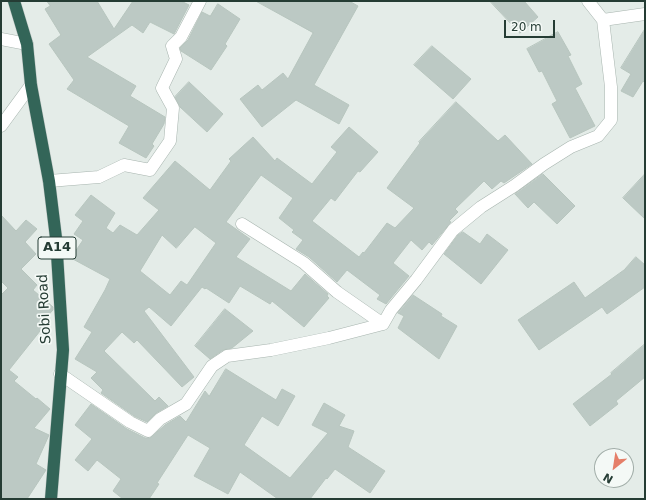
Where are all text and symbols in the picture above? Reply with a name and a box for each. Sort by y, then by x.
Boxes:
scale bar [506,12,557,38]
text: 20 m [511,20,542,34]
road number: A14 [38,237,76,259]
street label: Sobi Road [35,274,55,344]
north arrow [594,448,634,488]
text: N [601,470,615,486]

